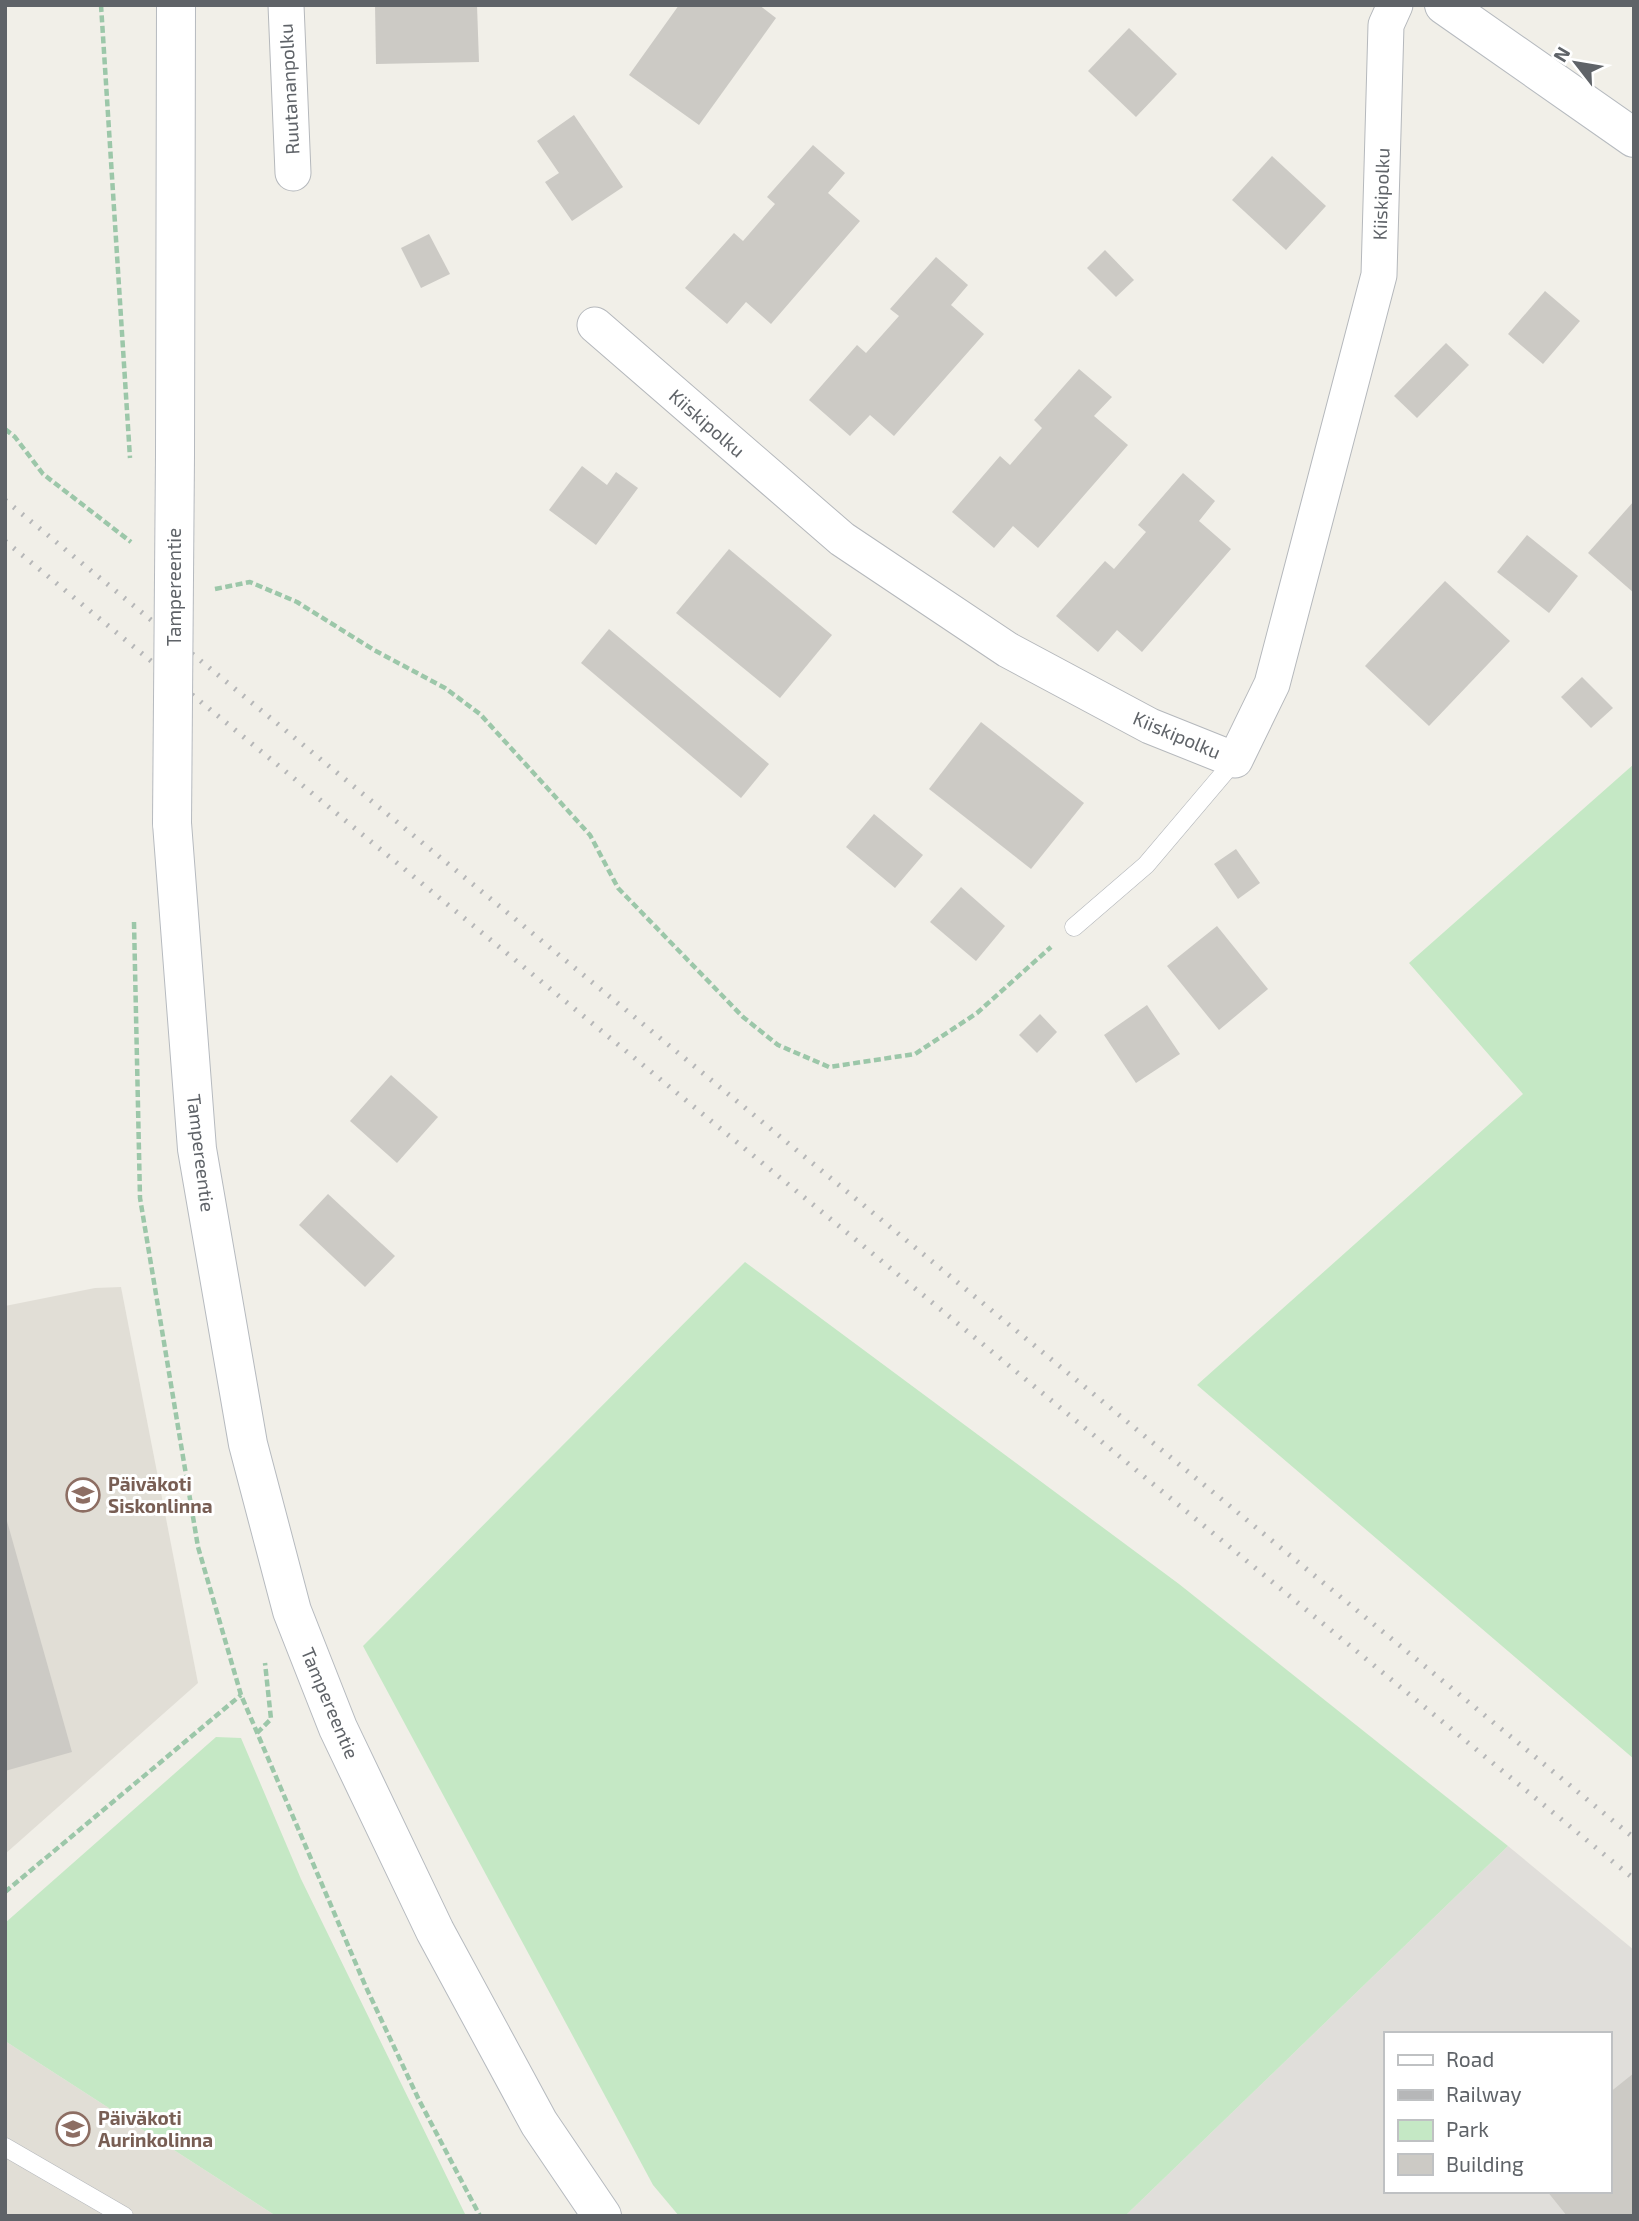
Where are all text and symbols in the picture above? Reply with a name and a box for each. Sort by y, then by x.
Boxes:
street label: Ruutananpolku [274,23,303,155]
north arrow [1541,28,1611,98]
text: N [1548,42,1574,66]
street label: Kiiskipolku [1367,147,1394,241]
street label: Kiiskipolku [665,384,750,462]
street label: Tampereentie [162,528,185,646]
street label: Kiiskipolku [1130,706,1224,763]
street label: Tampereentie [183,1093,220,1213]
place label: Päiväkoti Siskonlinna [108,1472,213,1517]
school or university icon: Päiväkoti Siskonlinna [64,1476,102,1514]
street label: Tampereentie [297,1644,364,1762]
legend [1384,2032,1611,2193]
text: Road [1446,2046,1494,2071]
text: Railway [1446,2081,1522,2106]
place label: Päiväkoti Aurinkolinna [98,2106,213,2151]
school or university icon: Päiväkoti Aurinkolinna [54,2110,92,2148]
text: Park [1446,2116,1489,2141]
text: Building [1446,2151,1524,2176]

